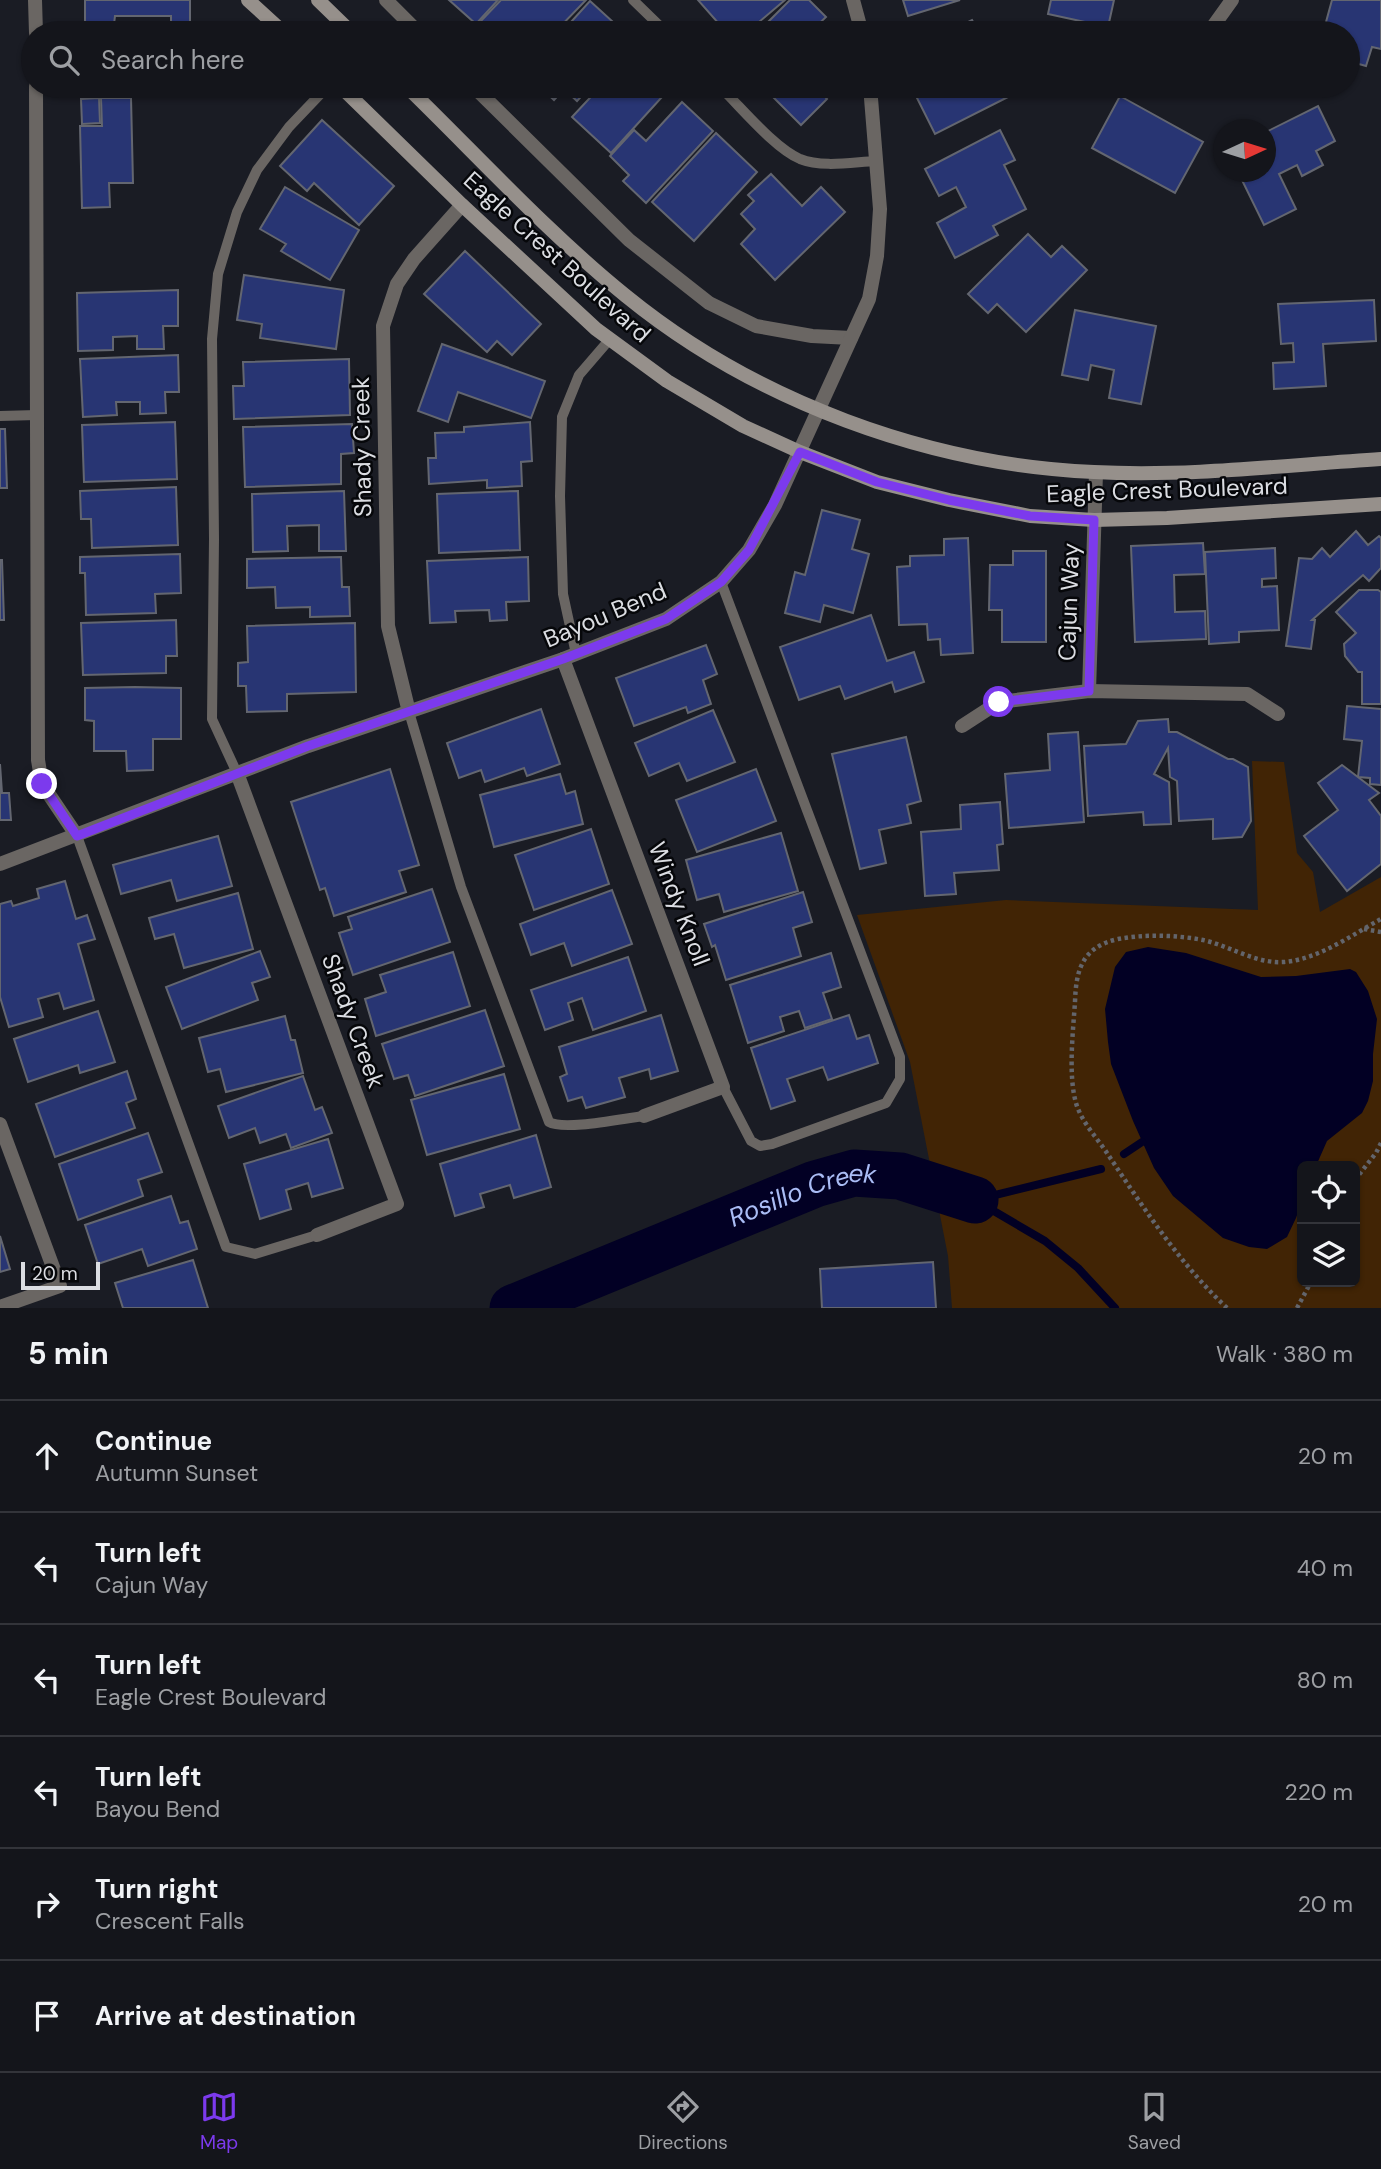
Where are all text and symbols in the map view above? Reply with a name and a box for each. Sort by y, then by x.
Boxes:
search box [21,21,1360,98]
icon: search [45,41,83,79]
text: Search here [101,43,244,77]
north arrow [1213,119,1276,182]
street label: Eagle Crest Boulevard [457,164,657,349]
street label: Shady Creek [345,376,378,518]
street label: Eagle Crest Boulevard [1046,470,1288,509]
street label: Cajun Way [1051,542,1086,662]
street label: Bayou Bend [539,575,671,654]
route start [983,686,1014,717]
route end [26,768,57,799]
street label: Windy Knoll [642,837,717,970]
street label: Shady Creek [315,949,392,1092]
water label: Rosillo Creek [723,1156,878,1235]
map controls [1297,1161,1360,1287]
button: locate [1297,1161,1360,1224]
button: layers [1297,1224,1360,1287]
scale bar [21,1259,100,1291]
text: 20 m [32,1261,78,1286]
text: 5 min [28,1334,109,1373]
text: Walk · 380 m [1216,1339,1353,1369]
text: Continue [95,1424,212,1458]
icon: ahead [28,1437,66,1475]
text: 20 m [1298,1441,1353,1471]
text: Autumn Sunset [95,1458,258,1488]
text: Turn left [95,1536,202,1570]
icon: left [28,1549,66,1587]
text: 40 m [1297,1553,1353,1583]
text: Cajun Way [95,1570,208,1600]
text: Turn left [95,1648,202,1682]
icon: left [28,1661,66,1699]
text: 80 m [1297,1665,1353,1695]
text: Eagle Crest Boulevard [95,1682,326,1712]
text: Turn left [95,1760,202,1794]
icon: left [28,1773,66,1811]
text: 220 m [1284,1777,1353,1807]
text: Bayou Bend [95,1794,220,1824]
text: Turn right [95,1872,219,1906]
icon: right [28,1885,66,1923]
text: 20 m [1298,1889,1353,1919]
text: Crescent Falls [95,1906,245,1936]
icon: arrive [28,1997,66,2035]
text: Arrive at destination [95,1999,356,2033]
tab: Map [200,2088,238,2155]
tab: Directions [638,2088,728,2155]
tab: Saved [1128,2088,1181,2155]

